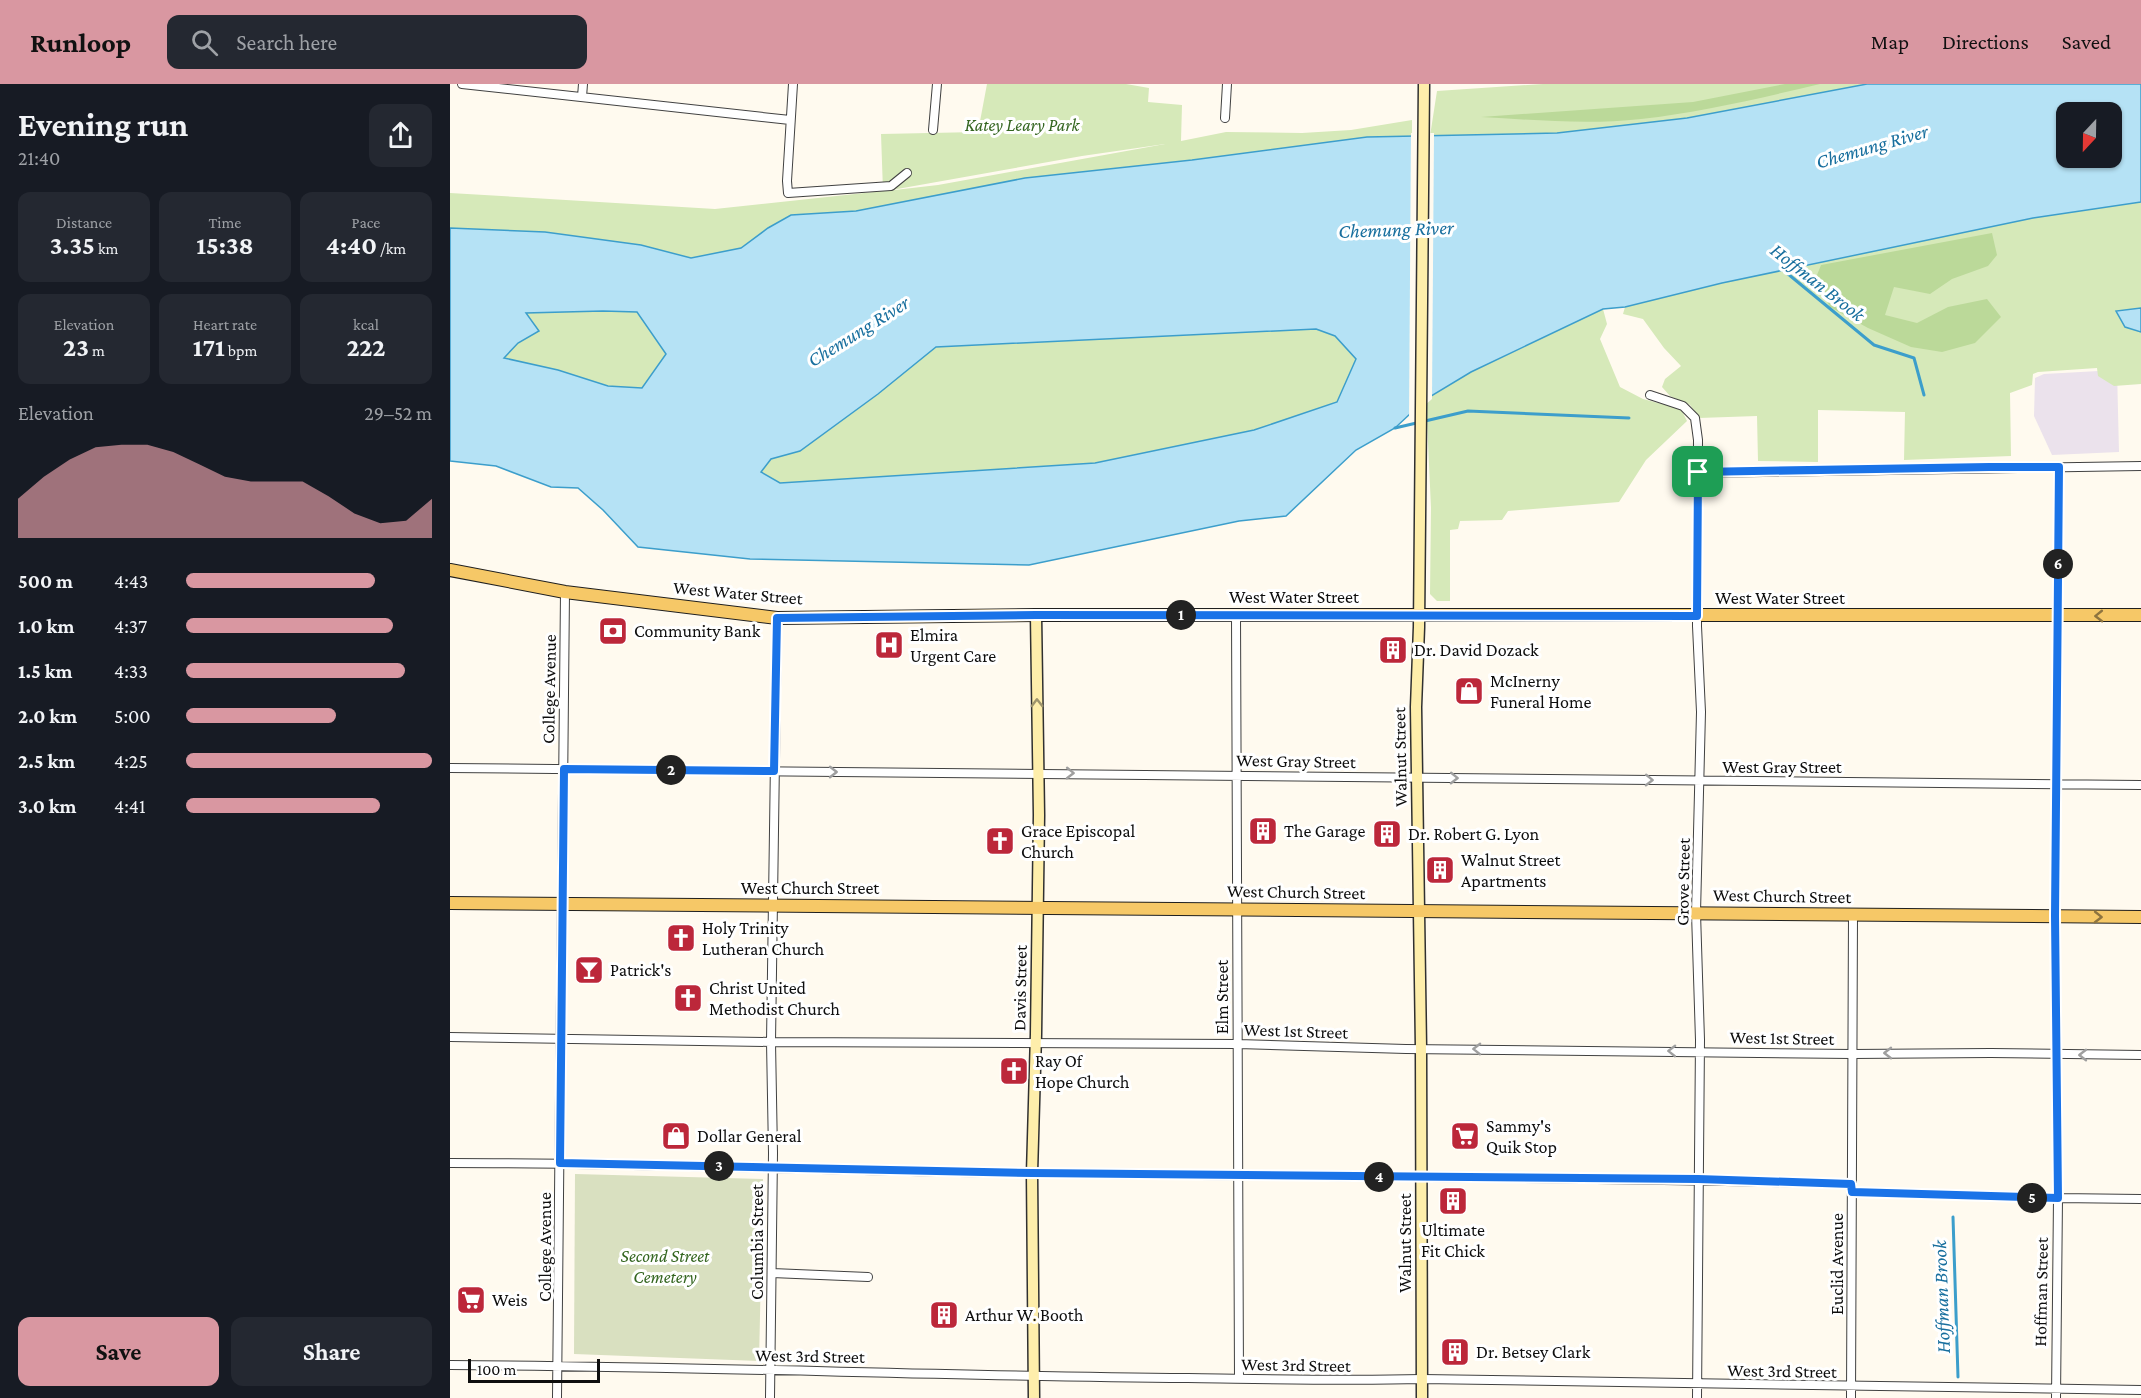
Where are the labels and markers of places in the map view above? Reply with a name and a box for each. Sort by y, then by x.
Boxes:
pin [1672,446,1723,497]
pin: 6 [2043,549,2073,579]
pin: 1 [1166,600,1196,630]
bank icon: Community Bank [597,615,629,647]
place label: Community Bank [634,621,761,641]
place label: Elmira Urgent Care [910,625,996,666]
hospital icon: Elmira Urgent Care [873,629,905,661]
building icon: Dr. David Dozack [1377,634,1409,666]
place label: Dr. David Dozack [1414,640,1539,660]
place label: McInerny Funeral Home [1490,671,1591,712]
shop icon: McInerny Funeral Home [1453,675,1485,707]
pin: 2 [656,755,686,785]
building icon: The Garage [1247,815,1279,847]
building icon: Dr. Robert G. Lyon [1371,818,1403,850]
place label: Grace Episcopal Church [1021,821,1136,862]
place label: The Garage [1284,821,1365,841]
place label: Dr. Robert G. Lyon [1408,824,1540,844]
church icon: Grace Episcopal Church [984,825,1016,857]
place label: Walnut Street Apartments [1461,850,1562,891]
building icon: Walnut Street Apartments [1424,854,1456,886]
place label: Holy Trinity Lutheran Church [702,918,825,959]
church icon: Holy Trinity Lutheran Church [665,922,697,954]
bar icon: Patrick's [573,954,605,986]
place label: Patrick's [610,960,671,980]
place label: Christ United Methodist Church [709,978,840,1019]
church icon: Christ United Methodist Church [672,982,704,1014]
place label: Ray Of Hope Church [1035,1051,1130,1092]
church icon: Ray Of Hope Church [998,1055,1030,1087]
place label: Sammy's Quik Stop [1486,1116,1557,1157]
shop icon: Dollar General [660,1120,692,1152]
supermarket icon: Sammy's Quik Stop [1449,1120,1481,1152]
place label: Dollar General [697,1126,802,1146]
pin: 3 [704,1151,734,1181]
pin: 4 [1364,1162,1394,1192]
pin: 5 [2017,1183,2047,1213]
building icon: Ultimate Fit Chick [1437,1185,1469,1217]
place label: Ultimate Fit Chick [1421,1220,1485,1261]
supermarket icon: Weis [455,1284,487,1316]
place label: Weis [492,1290,527,1310]
building icon: Arthur W. Booth [928,1299,960,1331]
place label: Arthur W. Booth [965,1305,1084,1325]
building icon: Dr. Betsey Clark [1439,1336,1471,1368]
place label: Dr. Betsey Clark [1476,1342,1591,1362]

